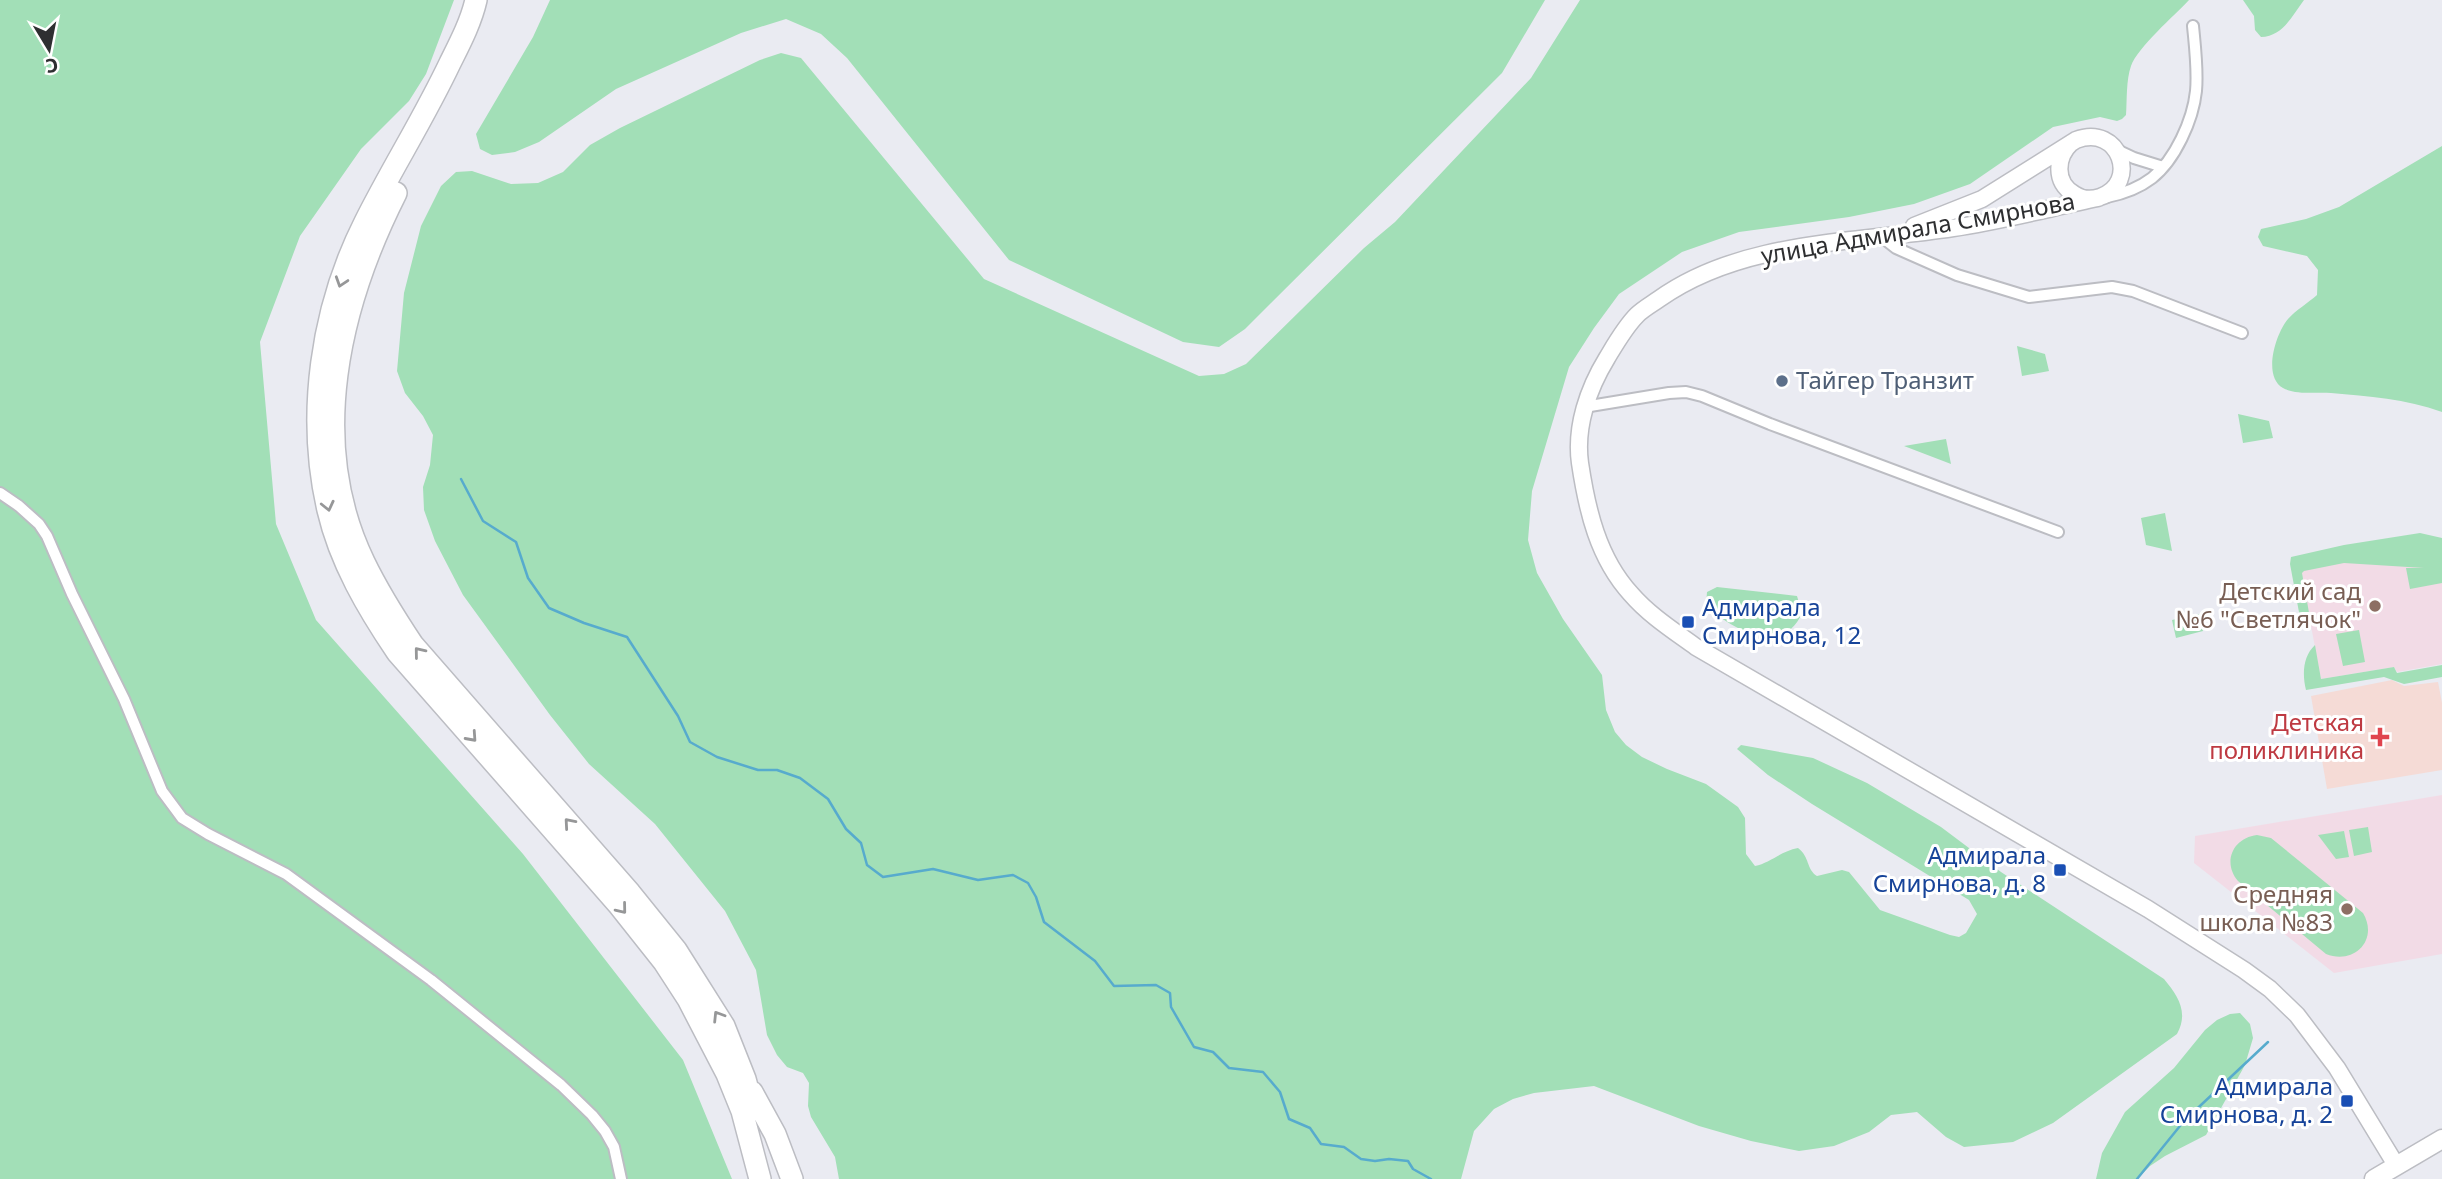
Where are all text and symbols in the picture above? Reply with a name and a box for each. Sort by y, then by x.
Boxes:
north arrow [14,14,84,84]
text: С [44,52,60,80]
street label: улица Адмирала Смирнова [1758,184,2077,271]
one-way arrow [335,275,349,288]
place label: Тайгер Транзит [1796,363,1974,396]
marker: Тайгер Транзит [1774,373,1790,389]
one-way arrow [319,500,334,512]
place label: Детский сад №6 "Светлячок" [2176,574,2361,635]
place label: Адмирала Смирнова, 12 [1702,590,1861,651]
marker: Детский сад №6 "Светлячок" [2367,598,2383,614]
marker: Адмирала Смирнова, 12 [1680,614,1696,630]
one-way arrow [415,647,427,660]
place label: Детская поликлиника [2209,705,2364,766]
marker: Детская поликлиника [2370,727,2390,747]
one-way arrow [464,729,477,742]
one-way arrow [565,818,577,831]
place label: Адмирала Смирнова, д. 8 [1873,838,2046,899]
marker: Адмирала Смирнова, д. 8 [2052,862,2068,878]
place label: Средняя школа №83 [2199,877,2333,938]
one-way arrow [614,900,626,913]
marker: Средняя школа №83 [2339,901,2355,917]
one-way arrow [713,1011,726,1024]
place label: Адмирала Смирнова, д. 2 [2160,1069,2333,1130]
marker: Адмирала Смирнова, д. 2 [2339,1093,2355,1109]

